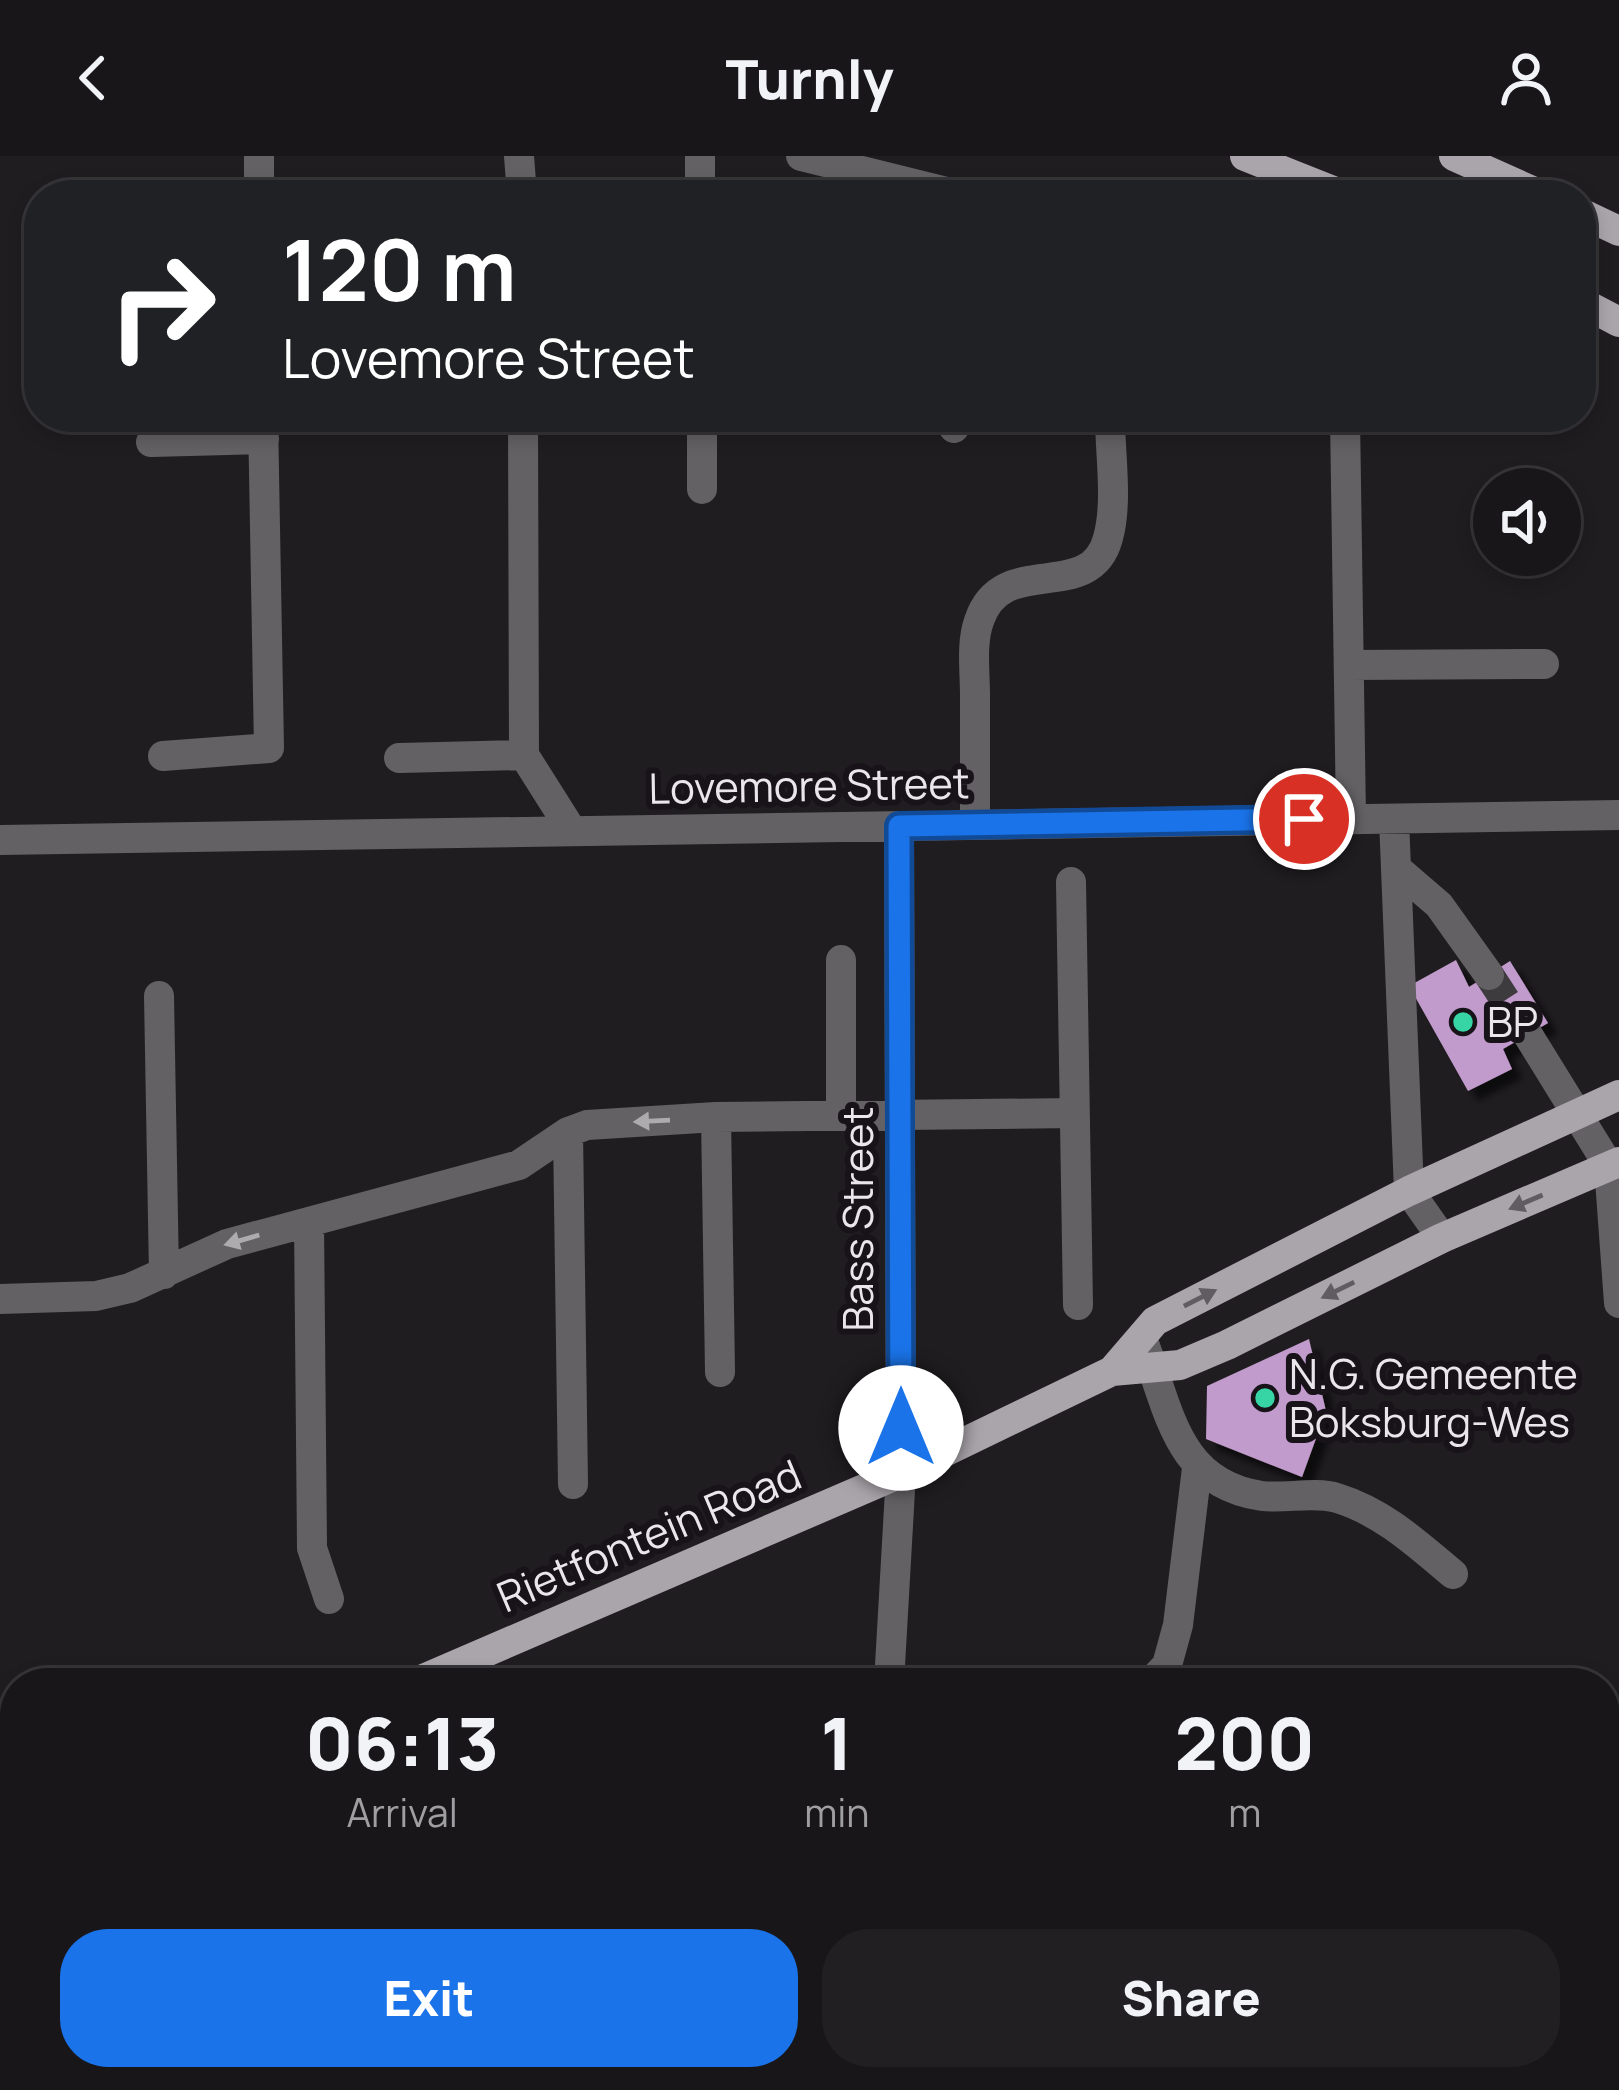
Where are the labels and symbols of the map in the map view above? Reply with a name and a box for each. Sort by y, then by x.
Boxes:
street label: Lovemore Street [648,753,970,817]
pin [1253,768,1355,870]
place label: BP [1487,992,1538,1050]
marker: BP [1450,1009,1476,1035]
street label: Bass Street [828,1107,886,1331]
one-way arrow [632,1112,670,1131]
one-way arrow [1508,1193,1544,1212]
one-way arrow [223,1232,260,1250]
one-way arrow [1320,1279,1355,1299]
one-way arrow [1183,1288,1217,1308]
place label: N.G. Gemeente Boksburg-Wes [1289,1344,1578,1450]
position arrow [838,1365,964,1491]
marker: N.G. Gemeente Boksburg-Wes [1252,1385,1278,1411]
street label: Rietfontein Road [488,1445,809,1625]

